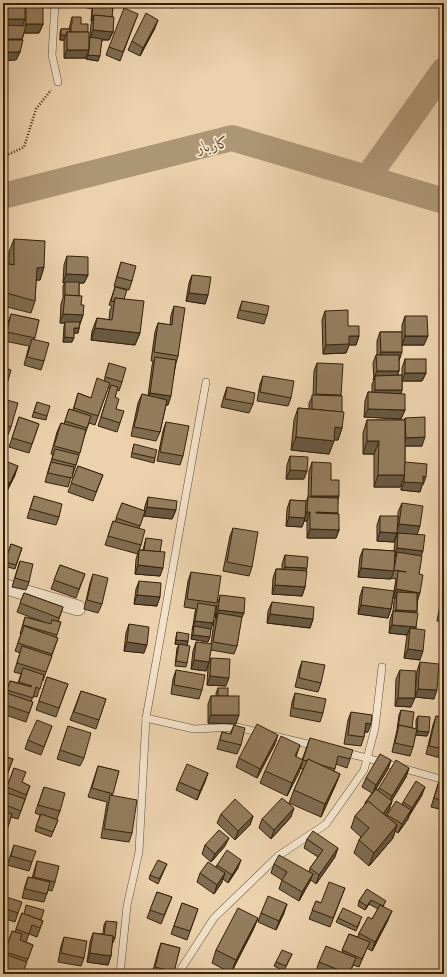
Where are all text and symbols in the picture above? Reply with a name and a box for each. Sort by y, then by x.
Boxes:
water label: کاربار [194,132,231,157]

